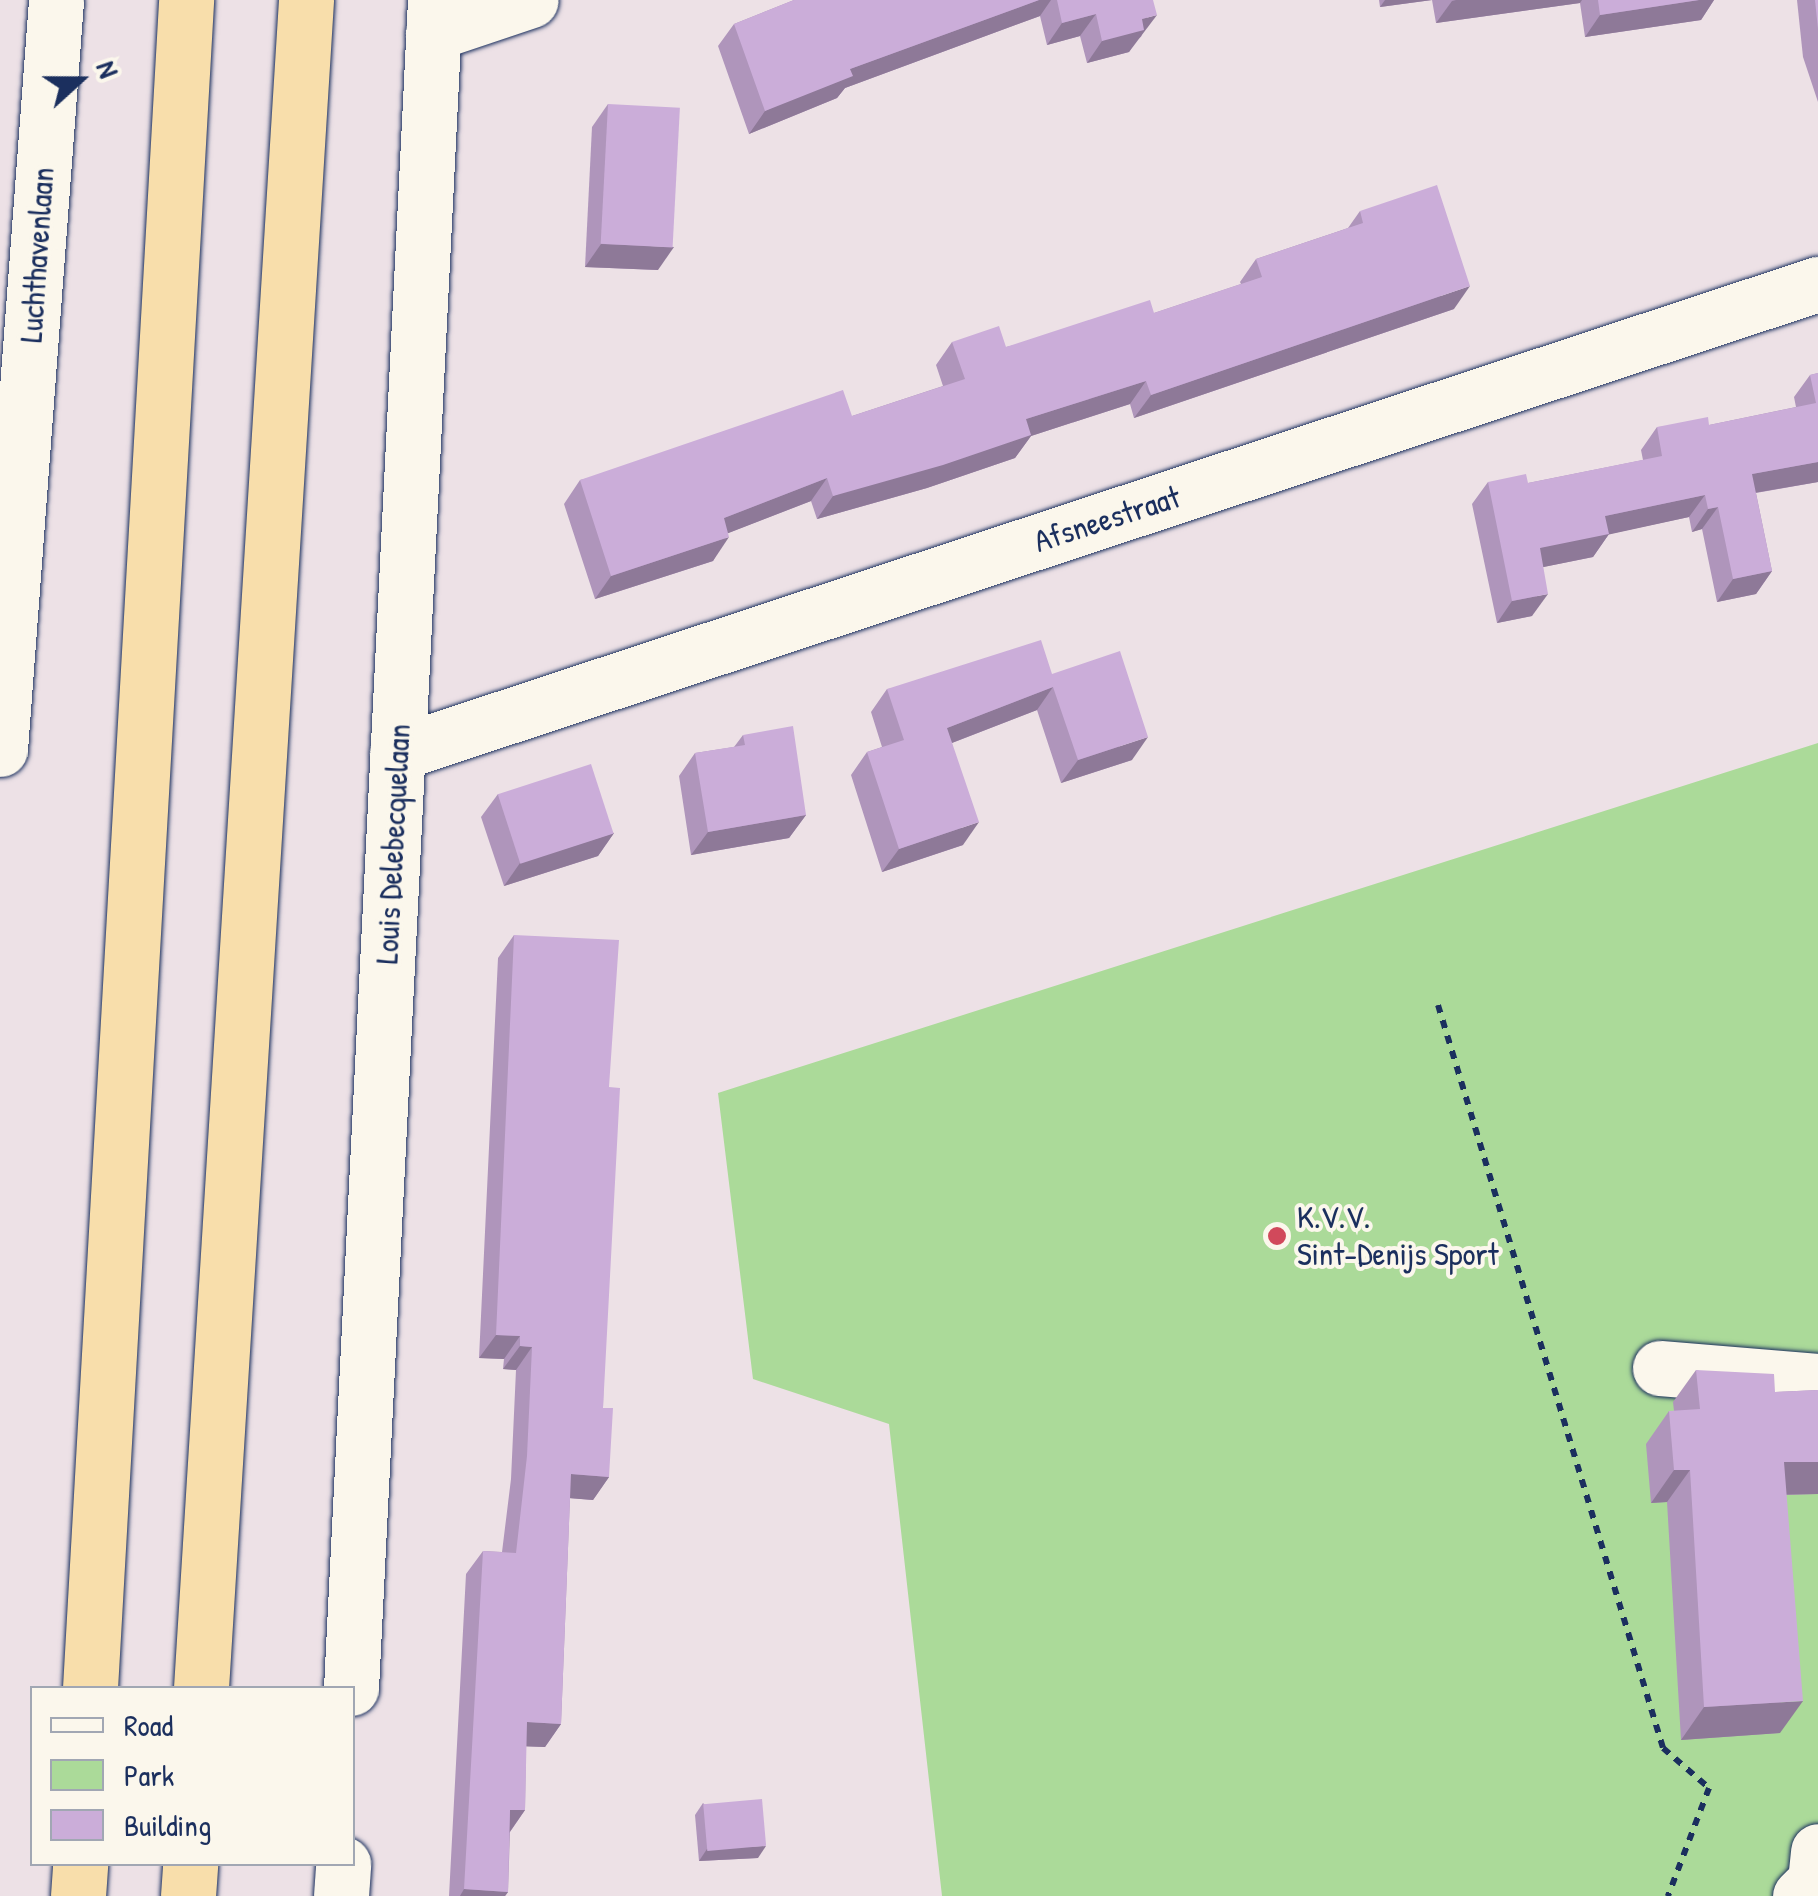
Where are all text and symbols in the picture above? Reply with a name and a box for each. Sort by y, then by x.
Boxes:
north arrow [30,30,130,130]
text: N [88,55,128,83]
street label: Luchthavenlaan [12,166,62,344]
street label: Afsneestraat [1029,477,1185,561]
street label: Louis Delebecquelaan [368,723,418,965]
place label: K.V.V. Sint-Denijs Sport [1297,1199,1499,1274]
marker: K.V.V. Sint-Denijs Sport [1266,1225,1288,1247]
legend [30,1686,355,1866]
text: Road [124,1705,173,1745]
text: Park [124,1755,174,1795]
text: Building [124,1805,211,1845]

